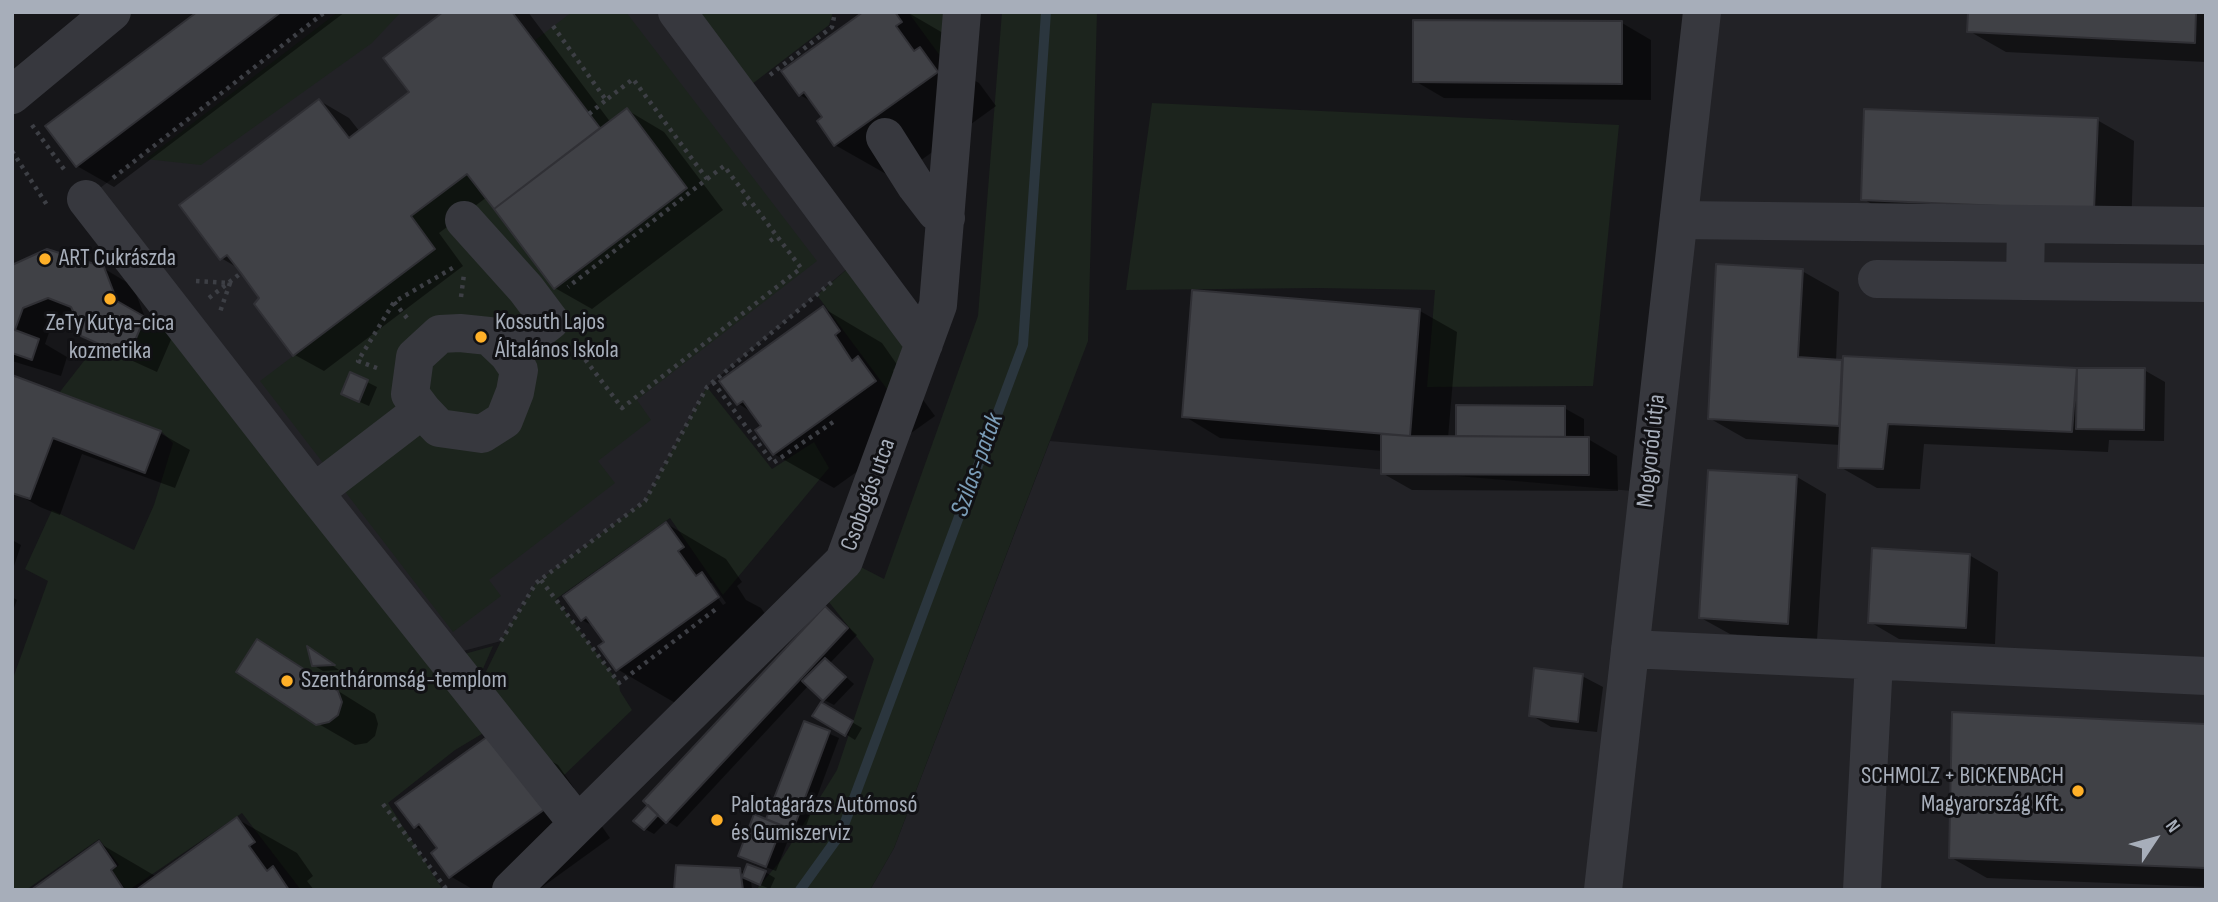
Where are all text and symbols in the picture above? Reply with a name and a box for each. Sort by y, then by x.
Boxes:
place label: ART Cukrászda [59,245,176,273]
marker: ART Cukrászda [37,251,53,267]
marker: ZeTy Kutya-cica kozmetika [102,291,118,307]
place label: Kossuth Lajos Általános Iskola [495,309,619,365]
place label: ZeTy Kutya-cica kozmetika [46,310,174,366]
marker: Kossuth Lajos Általános Iskola [473,329,489,345]
street label: Mogyoród útja [1632,393,1672,509]
water label: Szilas-patak [945,409,1011,521]
street label: Csobogós utca [835,435,903,555]
place label: Szentháromság-templom [301,667,507,695]
marker: Szentháromság-templom [279,673,295,689]
place label: SCHMOLZ + BICKENBACH Magyarország Kft. [1861,763,2064,819]
marker: SCHMOLZ + BICKENBACH Magyarország Kft. [2070,783,2086,799]
place label: Palotagarázs Autómosó és Gumiszerviz [731,792,918,848]
north arrow [2120,804,2190,874]
marker: Palotagarázs Autómosó és Gumiszerviz [709,812,725,828]
text: N [2160,815,2185,837]

